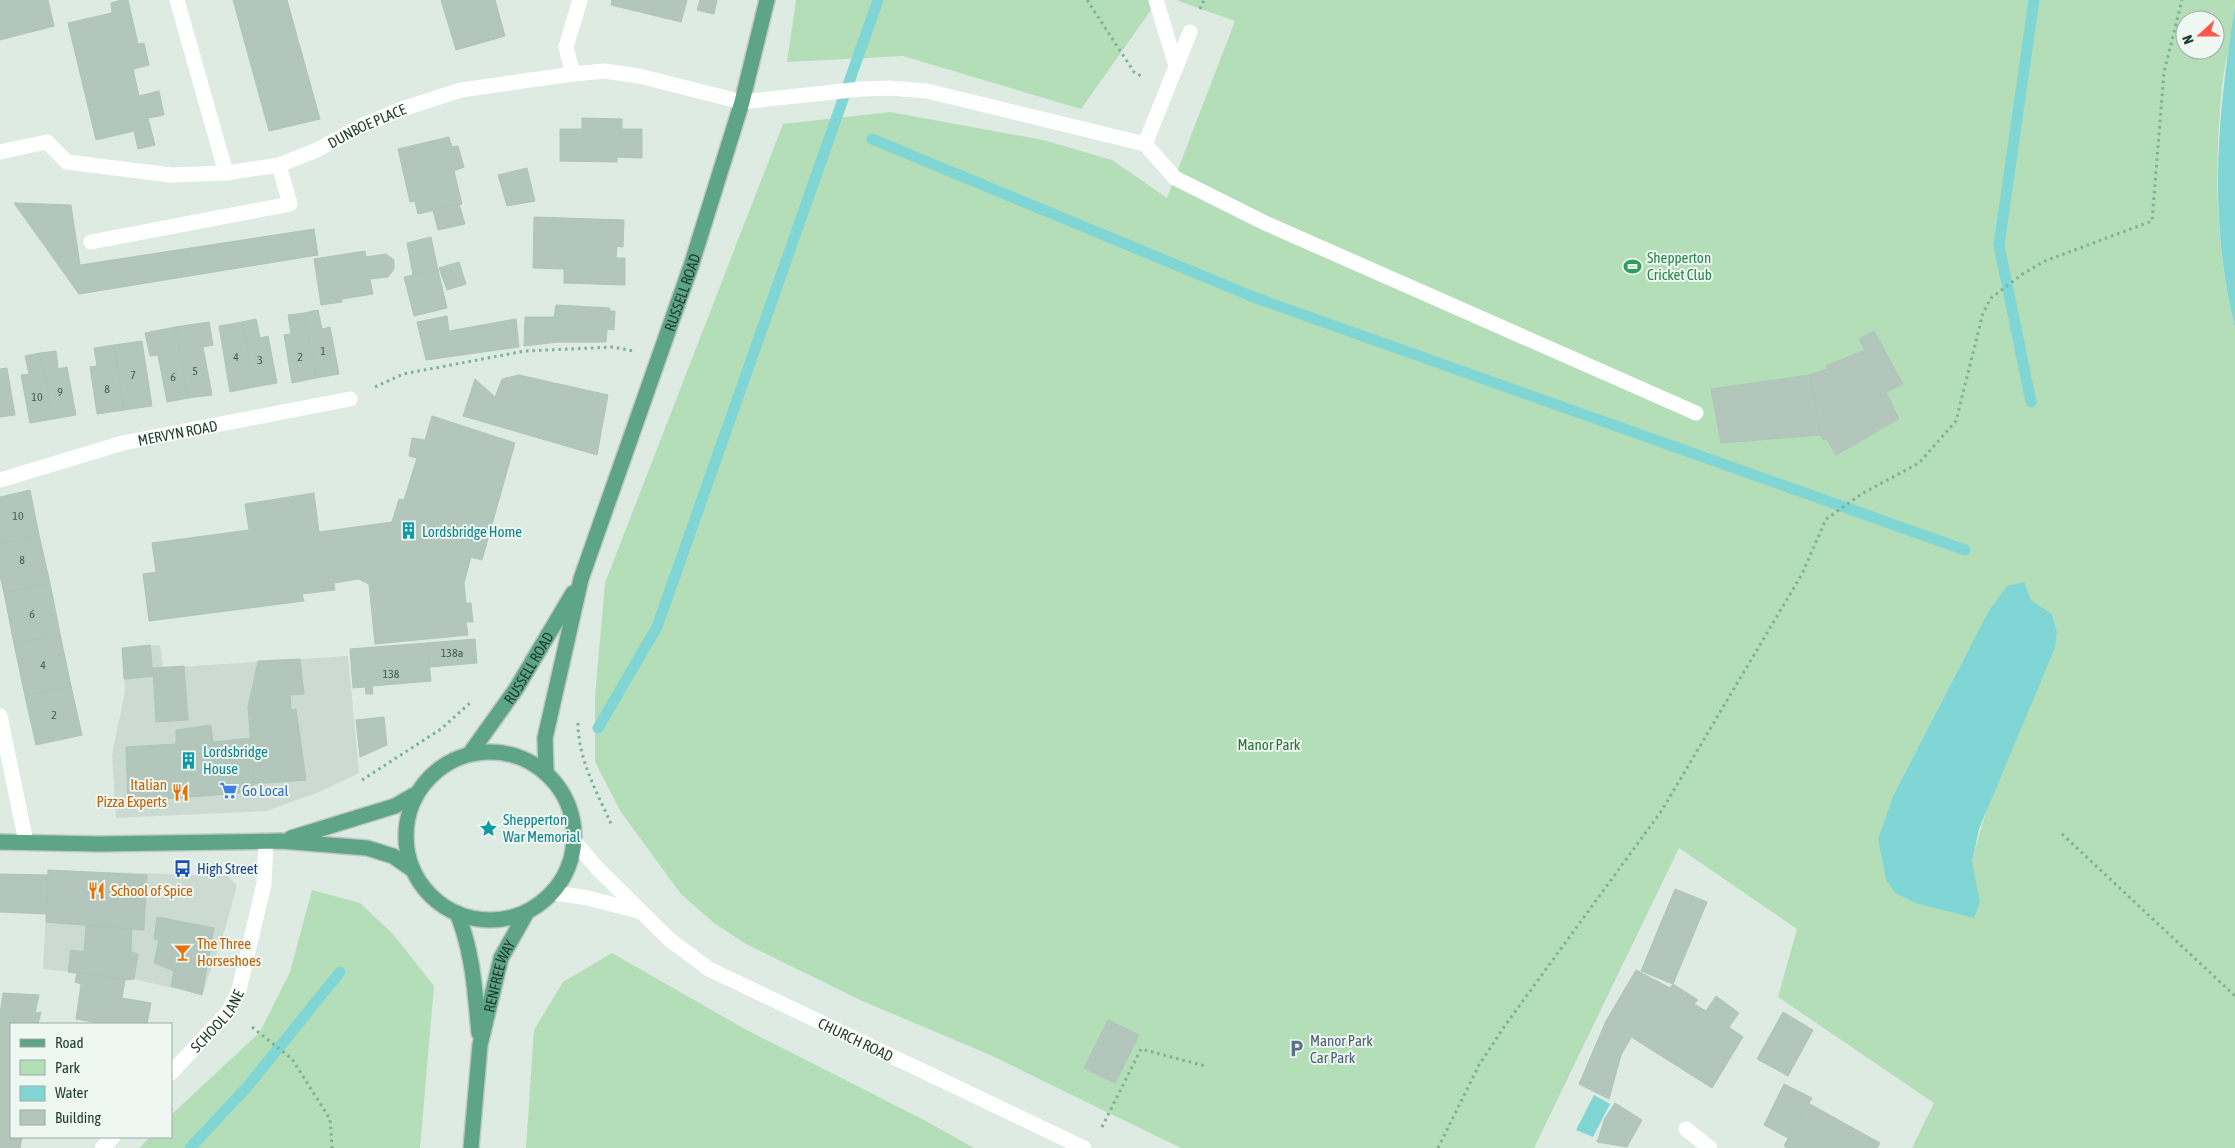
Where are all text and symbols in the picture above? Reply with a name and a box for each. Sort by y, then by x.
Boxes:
north arrow [2175,10,2225,60]
text: N [2179,33,2197,46]
street label: DUNBOE PLACE [325,100,409,151]
place label: Shepperton Cricket Club [1647,249,1712,283]
street label: RUSSELL ROAD [660,251,703,333]
sports icon: Shepperton Cricket Club [1623,256,1643,276]
house number: 1 [320,344,326,358]
house number: 4 [233,350,239,364]
house number: 2 [297,350,303,364]
house number: 3 [257,353,263,367]
house number: 5 [192,364,198,378]
house number: 7 [130,368,136,382]
house number: 6 [170,370,176,384]
house number: 8 [104,382,110,396]
house number: 9 [57,385,63,399]
house number: 10 [31,390,43,404]
street label: MERVYN ROAD [136,416,219,448]
house number: 10 [12,509,24,523]
building icon: Lordsbridge Home [398,521,418,541]
place label: Lordsbridge Home [422,523,522,540]
house number: 8 [19,553,25,567]
house number: 6 [29,607,35,621]
street label: RUSSELL ROAD [500,629,557,707]
house number: 138a [441,646,463,660]
house number: 4 [40,658,46,672]
house number: 138 [383,667,400,681]
house number: 2 [51,708,57,722]
park label: Manor Park [1238,736,1301,753]
place label: Lordsbridge House [203,743,268,777]
building icon: Lordsbridge House [179,750,199,770]
place label: Italian Pizza Experts [96,776,167,810]
supermarket icon: Go Local [218,780,238,800]
place label: Go Local [242,782,288,799]
restaurant icon: Italian Pizza Experts [171,783,191,803]
place label: Shepperton War Memorial [503,811,580,845]
place icon: Shepperton War Memorial [479,818,499,838]
bus stop icon: High Street [173,858,193,878]
place label: High Street [197,860,258,877]
restaurant icon: School of Spice [87,880,107,900]
place label: School of Spice [111,882,193,899]
place label: The Three Horseshoes [197,935,261,969]
street label: RENFREE WAY [480,936,518,1014]
bar icon: The Three Horseshoes [173,942,193,962]
street label: SCHOOL LANE [187,986,247,1055]
street label: CHURCH ROAD [816,1014,896,1064]
legend [10,1023,172,1138]
place label: Manor Park Car Park [1310,1032,1373,1066]
text: Road [55,1034,84,1051]
parking icon: Manor Park Car Park [1286,1039,1306,1059]
text: Park [55,1059,80,1076]
text: Water [55,1084,88,1101]
text: Building [55,1109,101,1126]

